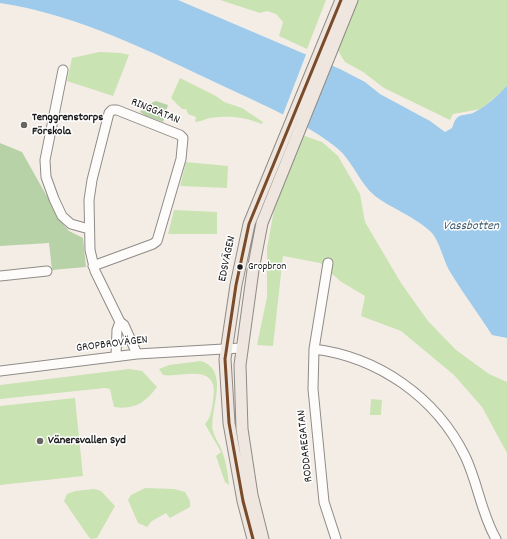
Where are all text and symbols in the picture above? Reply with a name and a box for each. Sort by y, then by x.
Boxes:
street label: RINGGATAN [128,96,182,128]
place label: Tenggrenstorps Förskola [32,111,103,139]
marker: Tenggrenstorps Förskola [19,120,29,130]
water label: Vassbotten [443,219,499,235]
street label: EDSVÄGEN [216,235,240,283]
place label: Gropbron [248,260,286,274]
marker: Gropbron [235,262,245,272]
street label: GROPBROVÄGEN [75,333,149,357]
street label: RODDAREGATAN [295,409,317,483]
place label: Vänersvallen Syd [48,434,126,448]
marker: Vänersvallen Syd [35,436,45,446]

